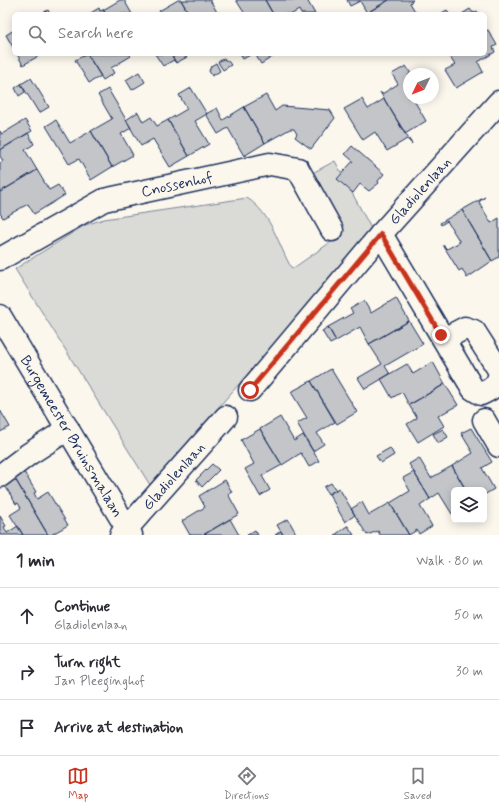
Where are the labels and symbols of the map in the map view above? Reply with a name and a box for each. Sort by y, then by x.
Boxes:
north arrow [403,68,439,104]
street label: Gladiolenlaan [385,153,456,229]
street label: Cnossenhof [139,168,214,203]
route end [432,326,450,344]
street label: Burgemeester Bruinsmalaan [15,352,127,521]
route start [241,381,259,399]
street label: Gladiolenlaan [139,438,210,515]

